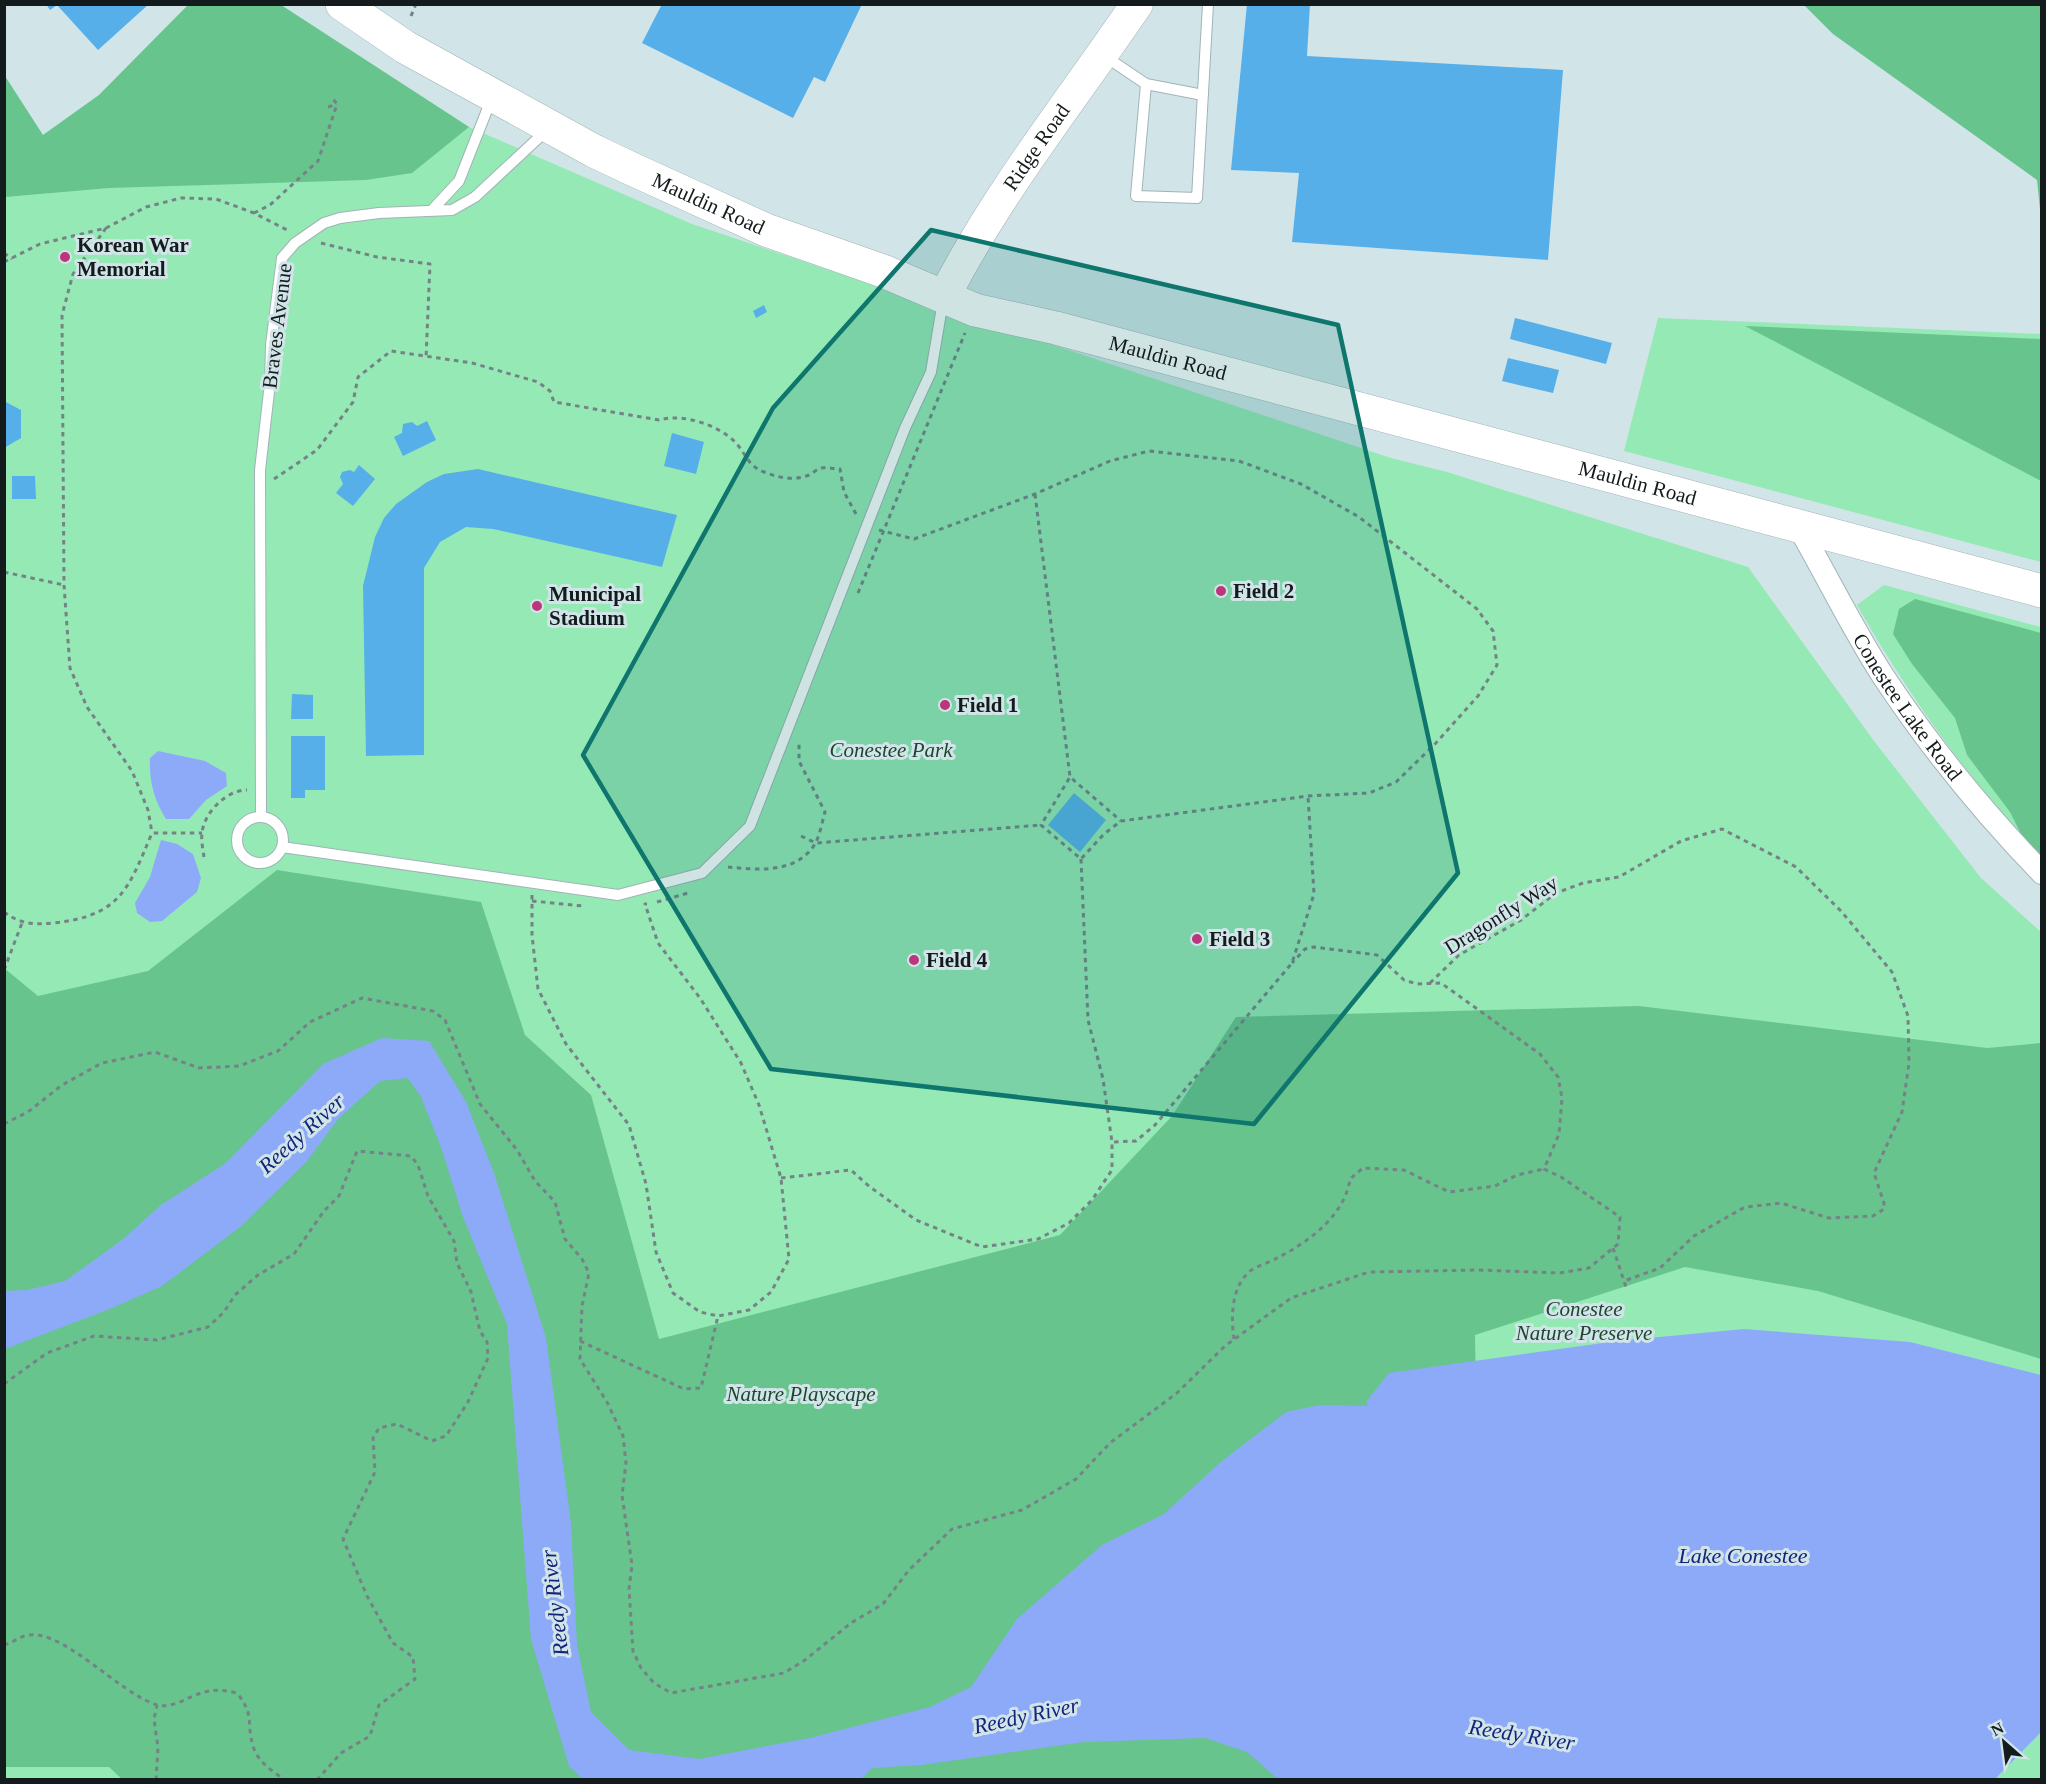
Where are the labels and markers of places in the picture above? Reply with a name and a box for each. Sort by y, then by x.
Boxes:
place label: Korean War Memorial [77,233,189,281]
marker: Korean War Memorial [58,250,72,264]
place label: Field 2 [1233,579,1294,603]
place label: Municipal Stadium [549,582,641,630]
marker: Field 2 [1214,584,1228,598]
marker: Municipal Stadium [530,599,544,613]
place label: Field 1 [957,693,1018,717]
marker: Field 1 [938,698,952,712]
place label: Field 3 [1209,927,1270,951]
marker: Field 3 [1190,932,1204,946]
place label: Field 4 [926,948,988,972]
marker: Field 4 [907,953,921,967]

